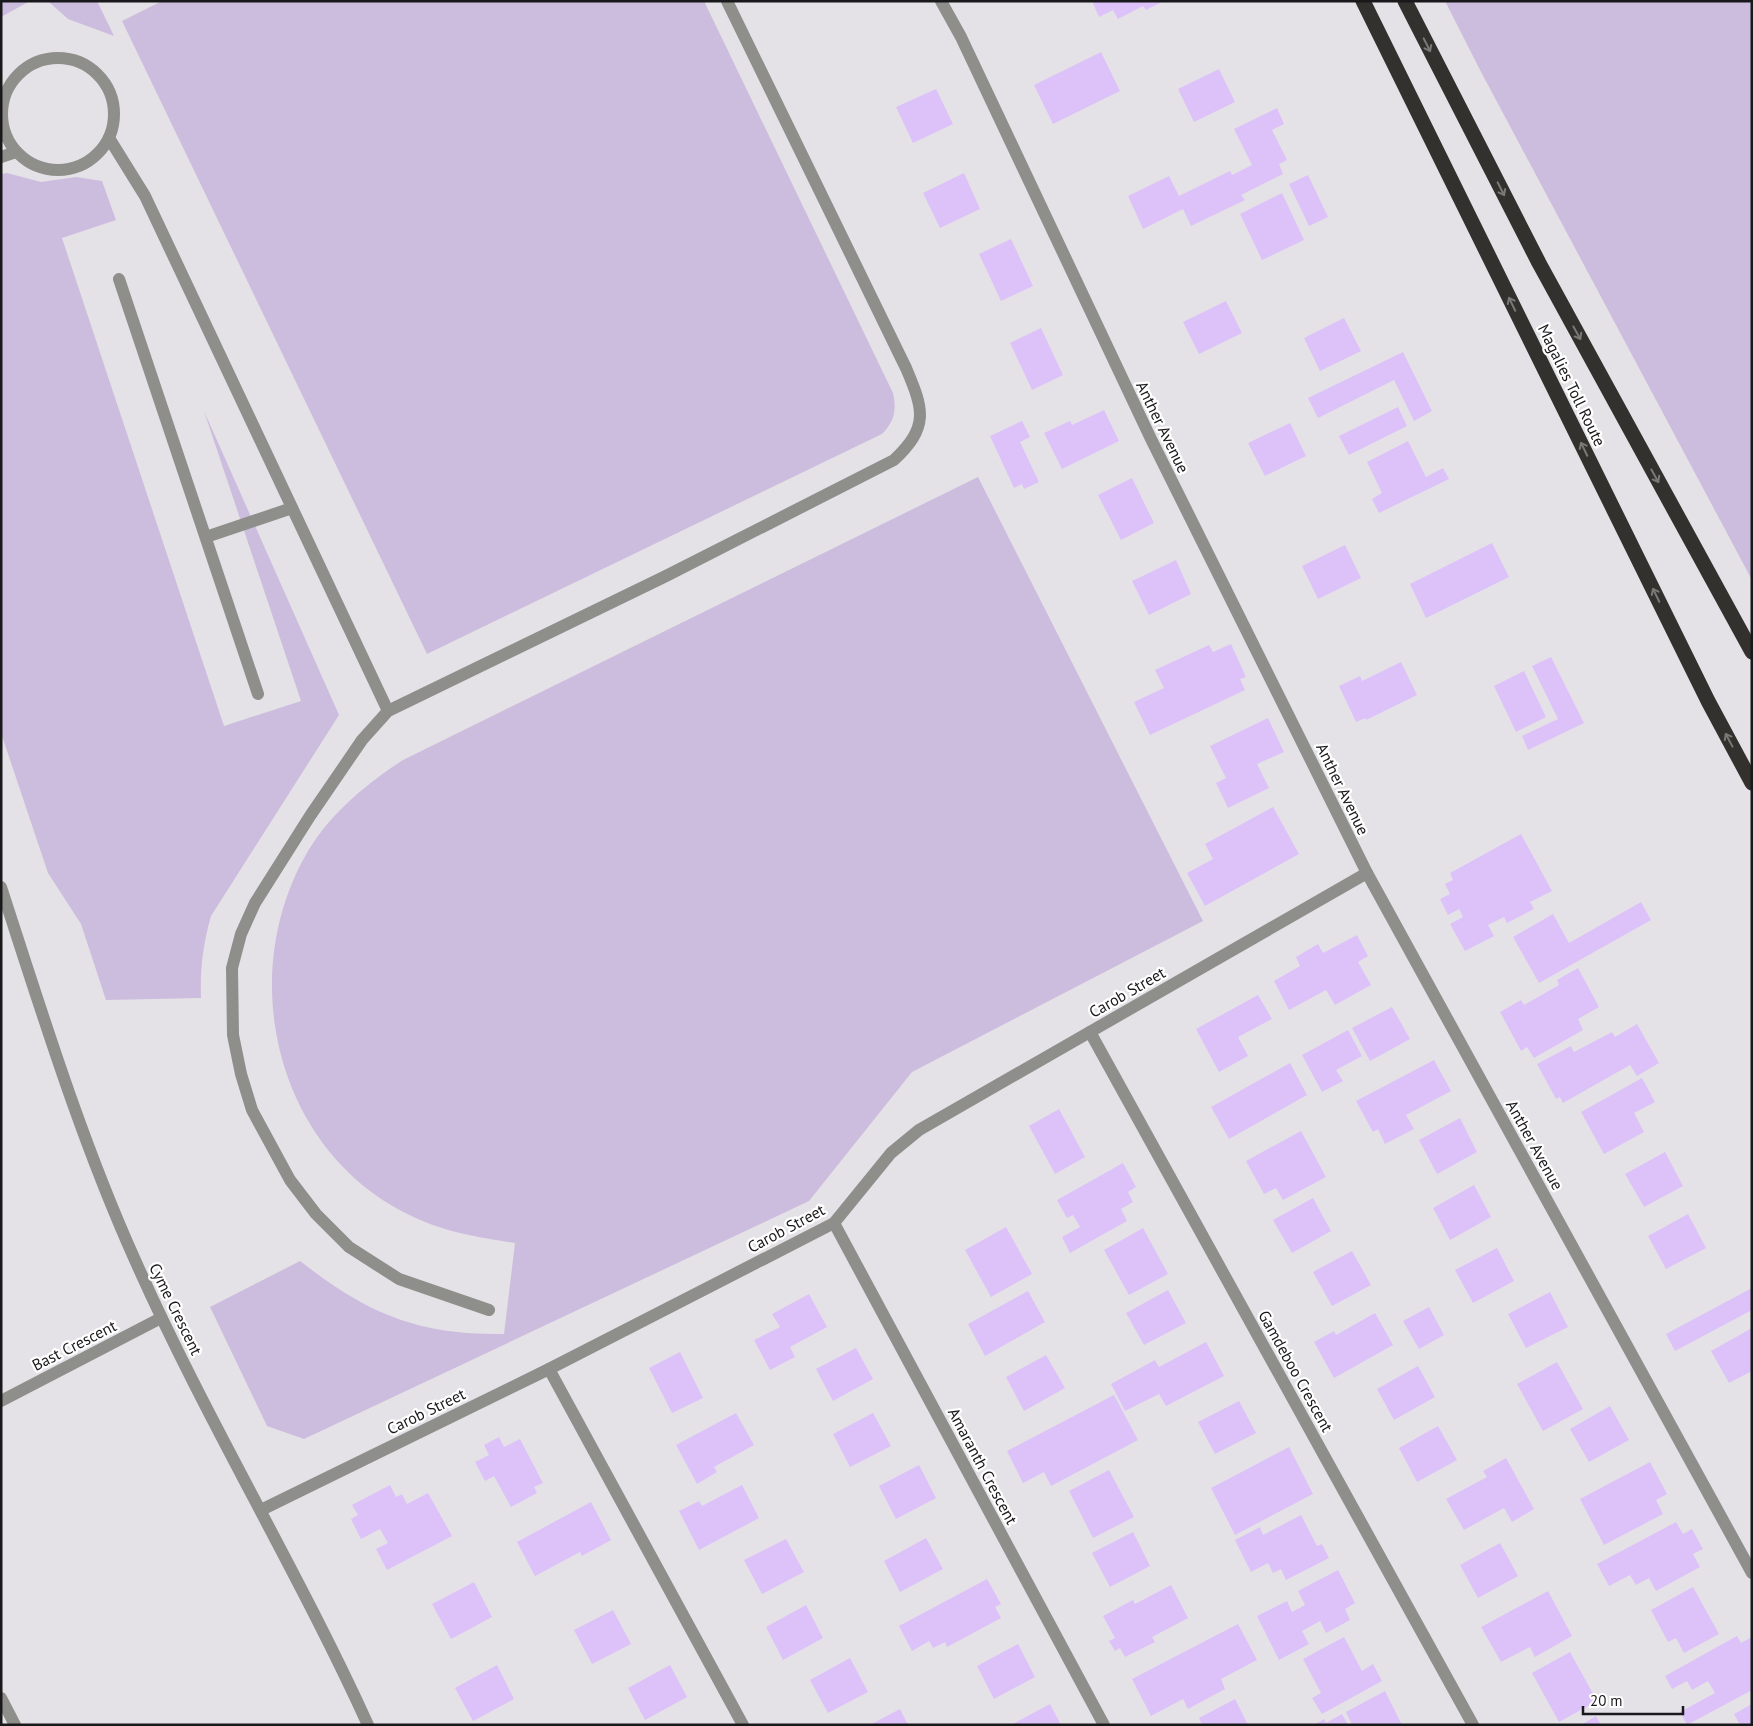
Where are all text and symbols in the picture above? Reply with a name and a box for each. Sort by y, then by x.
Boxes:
one-way arrow [1422,37,1432,52]
one-way arrow [1496,182,1506,197]
one-way arrow [1507,296,1517,311]
street label: Magalies Toll Route [1534,321,1610,449]
one-way arrow [1573,325,1582,340]
street label: Anther Avenue [1132,378,1194,476]
one-way arrow [1579,442,1588,457]
one-way arrow [1650,468,1660,483]
one-way arrow [1651,588,1660,603]
one-way arrow [1724,733,1733,748]
street label: Anther Avenue [1312,740,1374,838]
street label: Carob Street [1085,962,1169,1022]
street label: Anther Avenue [1502,1097,1568,1193]
street label: Carob Street [744,1199,829,1257]
street label: Cyme Crescent [145,1260,207,1359]
street label: Gamdeboo Crescent [1254,1307,1338,1436]
street label: Bast Crescent [28,1315,120,1375]
street label: Carob Street [384,1383,469,1439]
street label: Amaranth Crescent [944,1404,1022,1528]
scale bar [1583,1684,1683,1716]
text: 20 m [1590,1691,1623,1710]

